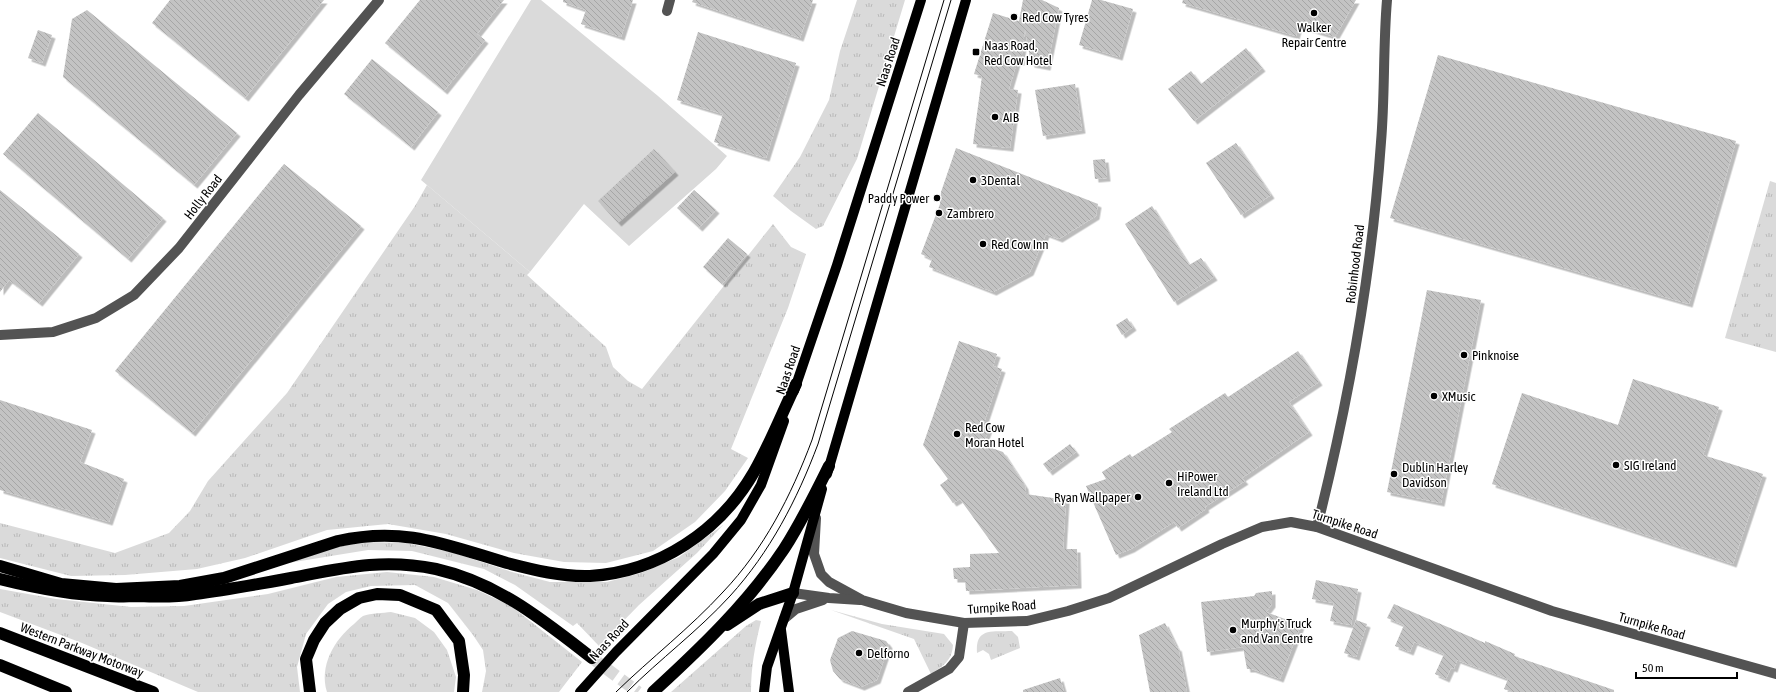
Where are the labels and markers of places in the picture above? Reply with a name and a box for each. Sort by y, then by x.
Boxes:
marker: Walker Repair Centre [1309,8,1319,18]
place label: Red Cow Tyres [1022,10,1089,25]
marker: Red Cow Tyres [1009,12,1019,22]
place label: Walker Repair Centre [1282,20,1346,50]
place label: Naas Road, Red Cow Hotel [984,38,1053,68]
marker: Naas Road, Red Cow Hotel [971,47,981,57]
place label: AIB [1003,110,1020,125]
marker: AIB [990,112,1000,122]
place label: 3Dental [981,173,1020,188]
marker: 3Dental [968,175,978,185]
place label: Paddy Power [868,191,929,206]
marker: Paddy Power [932,193,942,203]
place label: Zambrero [947,206,994,221]
marker: Zambrero [934,208,944,218]
place label: Red Cow Inn [991,237,1049,252]
marker: Red Cow Inn [978,239,988,249]
place label: Pinknoise [1472,348,1519,363]
marker: Pinknoise [1459,350,1469,360]
place label: XMusic [1442,389,1475,404]
marker: XMusic [1429,391,1439,401]
place label: Red Cow Moran Hotel [965,420,1025,450]
marker: Red Cow Moran Hotel [952,429,962,439]
place label: SIG Ireland [1624,458,1676,473]
place label: Dublin Harley Davidson [1402,460,1469,490]
marker: SIG Ireland [1611,460,1621,470]
place label: HiPower Ireland Ltd [1177,469,1229,499]
marker: Dublin Harley Davidson [1389,469,1399,479]
marker: HiPower Ireland Ltd [1164,478,1174,488]
place label: Ryan Wallpaper [1054,490,1130,505]
marker: Ryan Wallpaper [1133,492,1143,502]
place label: Murphy's Truck and Van Centre [1241,616,1313,646]
marker: Murphy's Truck and Van Centre [1228,625,1238,635]
place label: Delforno [867,646,910,661]
marker: Delforno [854,648,864,658]

